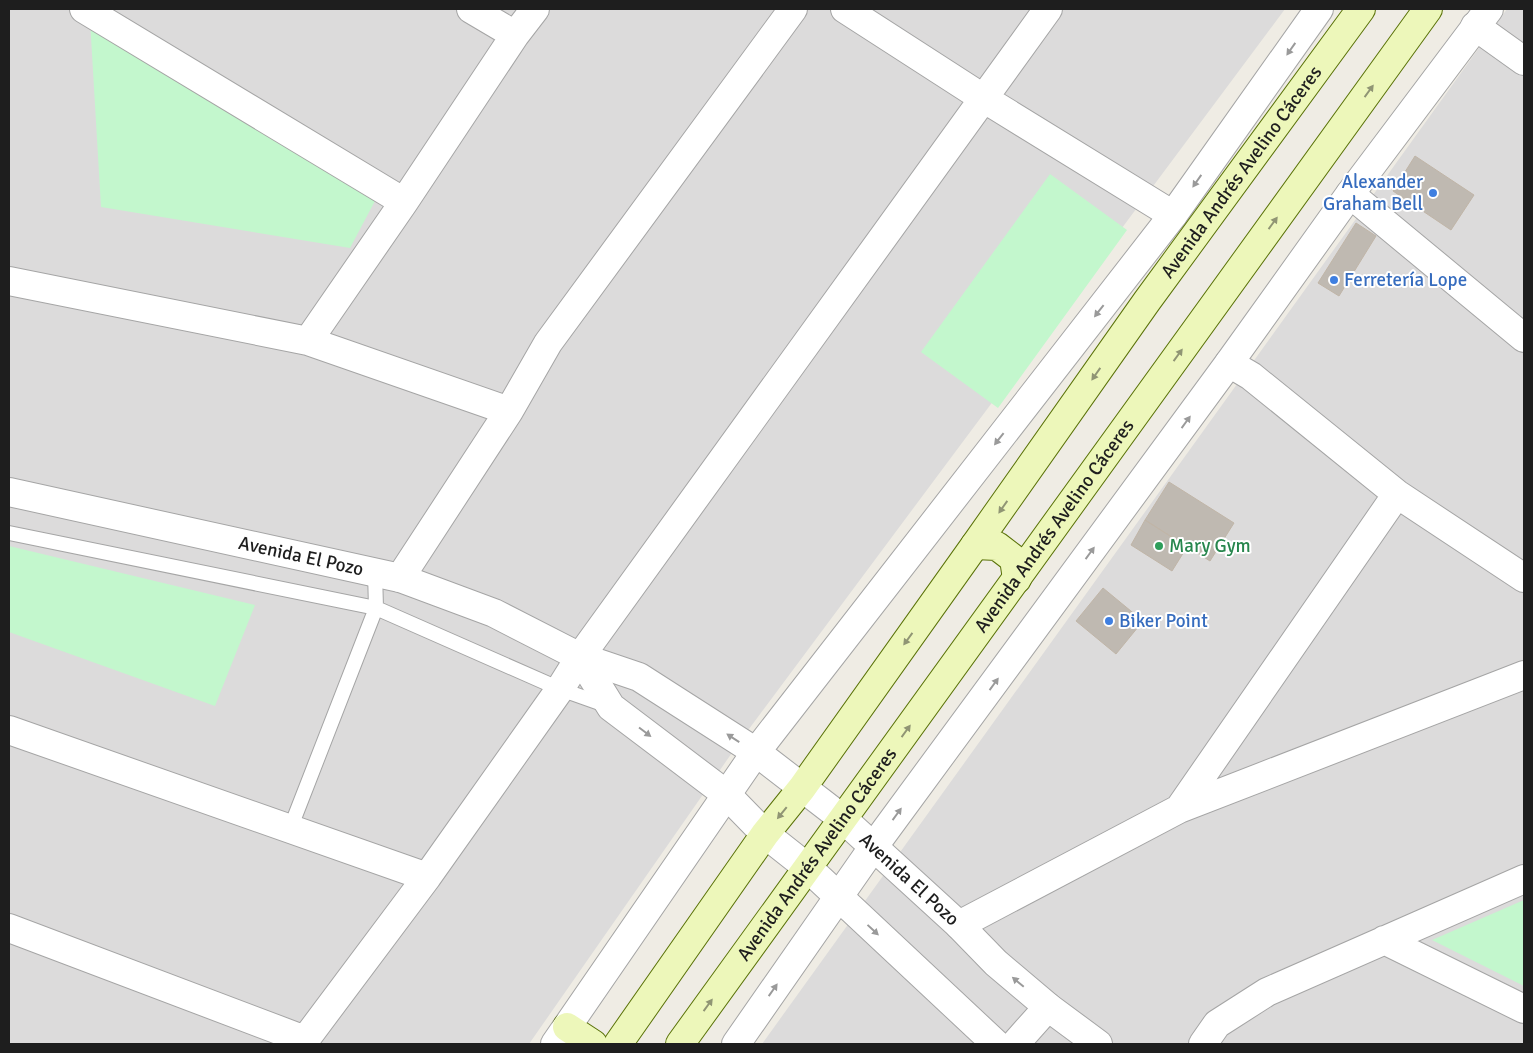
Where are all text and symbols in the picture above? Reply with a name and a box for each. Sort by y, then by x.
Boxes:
one-way arrow [1286,42,1296,55]
street label: Avenida Andrés Avelino Cáceres [1156,61,1327,283]
one-way arrow [1363,85,1374,98]
place label: Alexander Graham Bell [1323,170,1423,216]
one-way arrow [1192,174,1202,188]
marker: Alexander Graham Bell [1427,187,1439,199]
one-way arrow [1268,217,1279,230]
place label: Ferretería Lope [1344,268,1467,292]
marker: Ferretería Lope [1328,274,1340,286]
one-way arrow [1094,304,1104,317]
one-way arrow [1173,348,1183,361]
one-way arrow [1091,367,1101,381]
street label: Avenida Andrés Avelino Cáceres [969,415,1139,637]
one-way arrow [1181,415,1191,429]
one-way arrow [994,432,1005,445]
one-way arrow [997,500,1008,513]
street label: Avenida El Pozo [236,531,366,582]
place label: Mary Gym [1169,534,1251,558]
marker: Mary Gym [1153,540,1165,552]
one-way arrow [1085,546,1095,560]
place label: Biker Point [1119,609,1208,633]
marker: Biker Point [1103,615,1115,627]
one-way arrow [903,632,913,646]
one-way arrow [988,677,998,690]
one-way arrow [901,724,911,738]
one-way arrow [638,727,651,738]
one-way arrow [727,733,740,742]
street label: Avenida Andrés Avelino Cáceres [732,743,902,966]
one-way arrow [776,806,787,819]
one-way arrow [892,807,902,821]
street label: Avenida El Pozo [854,828,964,931]
one-way arrow [867,924,879,936]
one-way arrow [1013,976,1025,988]
one-way arrow [768,983,778,997]
one-way arrow [703,998,713,1012]

